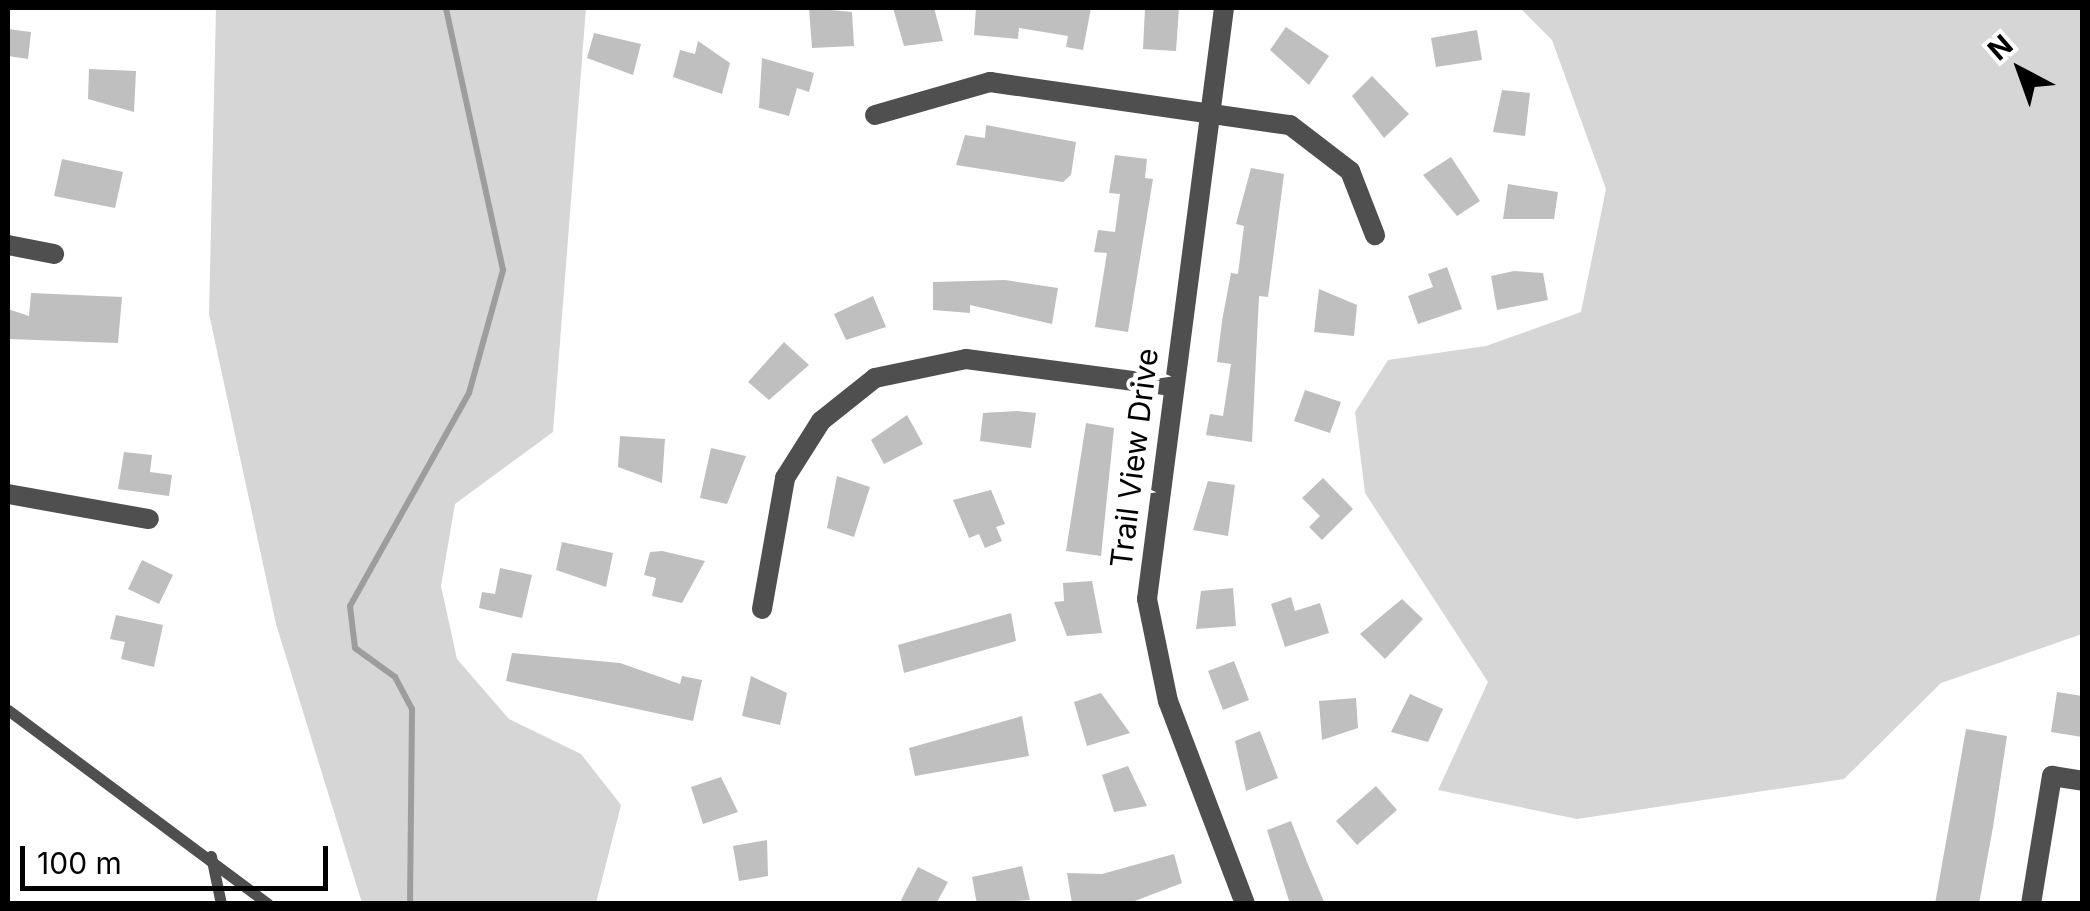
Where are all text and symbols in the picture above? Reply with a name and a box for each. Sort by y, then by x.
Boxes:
north arrow [1970,20,2070,120]
text: N [1981,28,2020,67]
street label: Trail View Drive [1103,346,1165,570]
scale bar [25,826,332,888]
text: 100 m [37,845,122,881]

